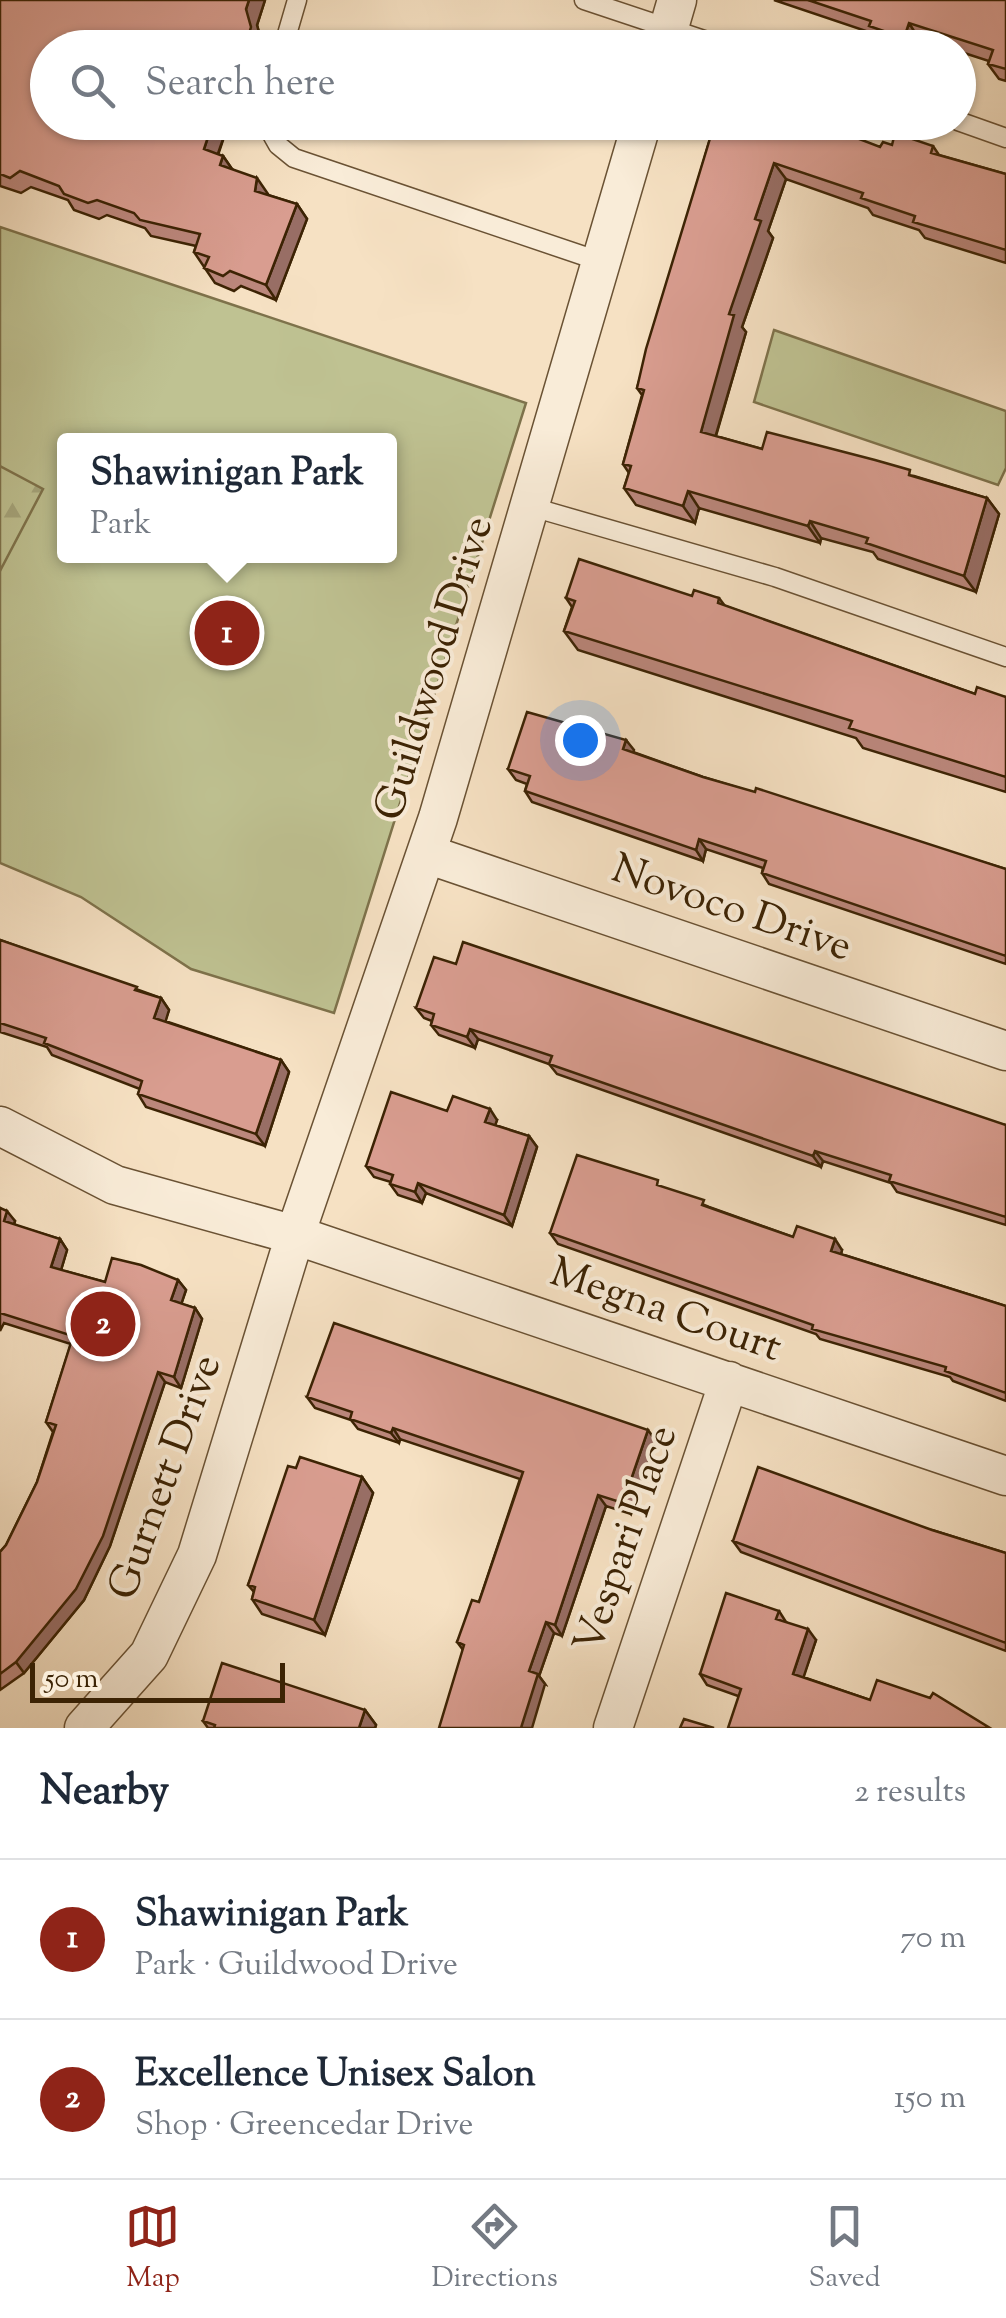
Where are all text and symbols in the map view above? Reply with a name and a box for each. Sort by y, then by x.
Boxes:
search box [30,30,976,140]
icon: search [65,58,120,113]
text: Search here [145,58,336,112]
popup [57,433,397,563]
text: Shawinigan Park [90,448,364,502]
text: Park [90,502,151,548]
street label: Guildwood Drive [361,510,511,828]
pin: 1 [194,596,260,670]
your location [555,715,606,766]
street label: Novoco Drive [603,841,859,979]
street label: Megna Court [541,1244,789,1380]
pin: 2 [70,1286,136,1362]
street label: Gurnett Drive [95,1347,239,1609]
street label: Vespari Place [561,1418,695,1662]
scale bar [30,1658,285,1702]
text: 50 m [45,1660,99,1700]
text: Nearby [40,1763,169,1823]
text: 2 results [854,1770,966,1816]
text: Shawinigan Park [135,1889,409,1943]
text: 1 [67,1916,78,1962]
text: 70 m [900,1916,966,1962]
text: Park · Guildwood Drive [135,1943,458,1989]
text: Excellence Unisex Salon [135,2049,536,2103]
text: 2 [65,2076,80,2122]
text: 150 m [894,2076,966,2122]
text: Shop · Greencedar Drive [135,2103,473,2149]
tab: Map [125,2199,180,2299]
tab: Directions [431,2199,558,2299]
tab: Saved [809,2199,881,2299]

